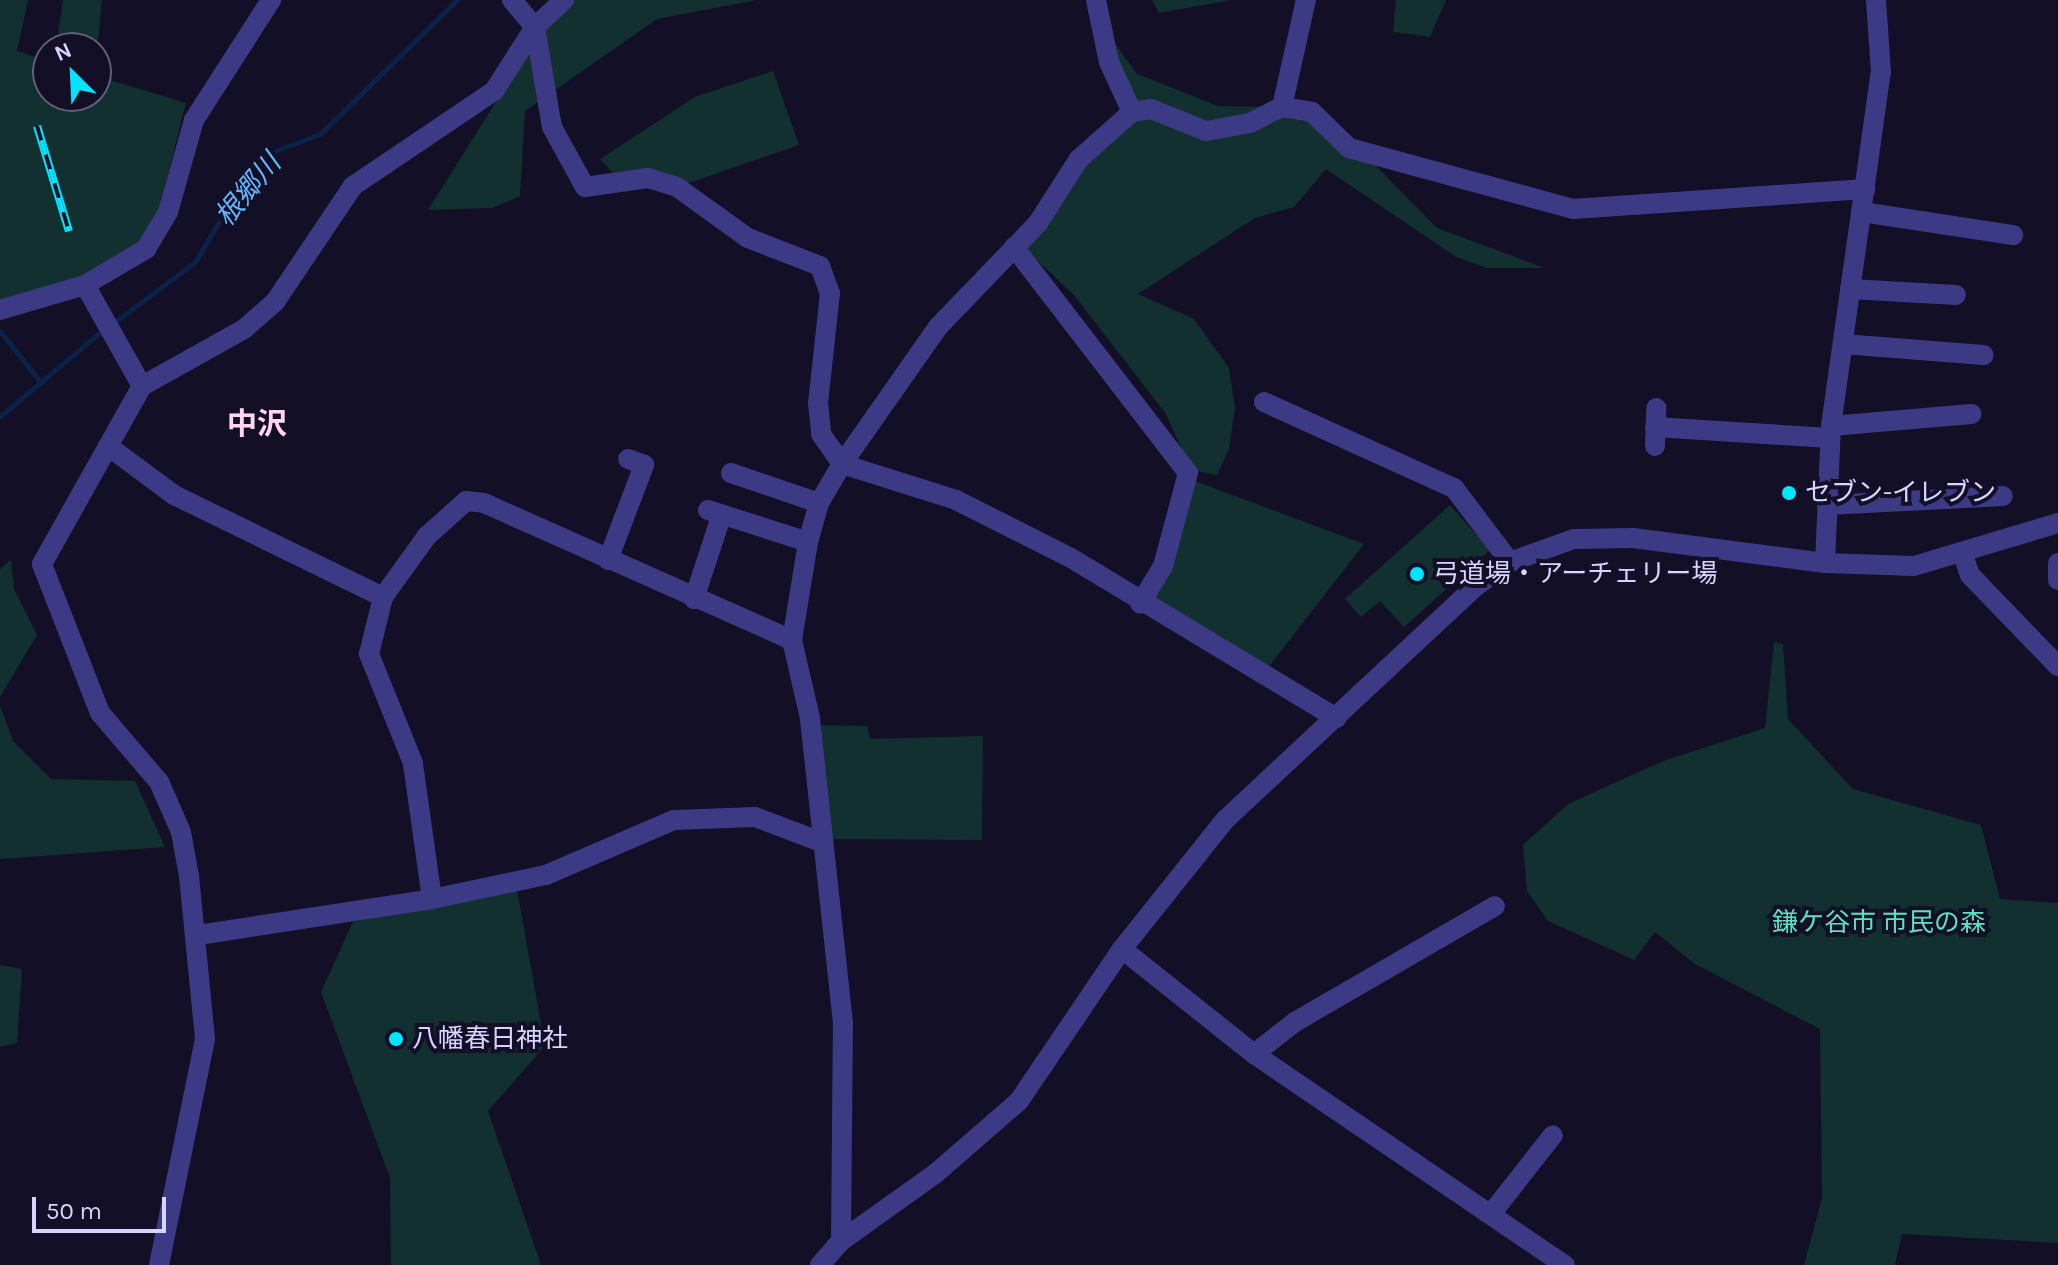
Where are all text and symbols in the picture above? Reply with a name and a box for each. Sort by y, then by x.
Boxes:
north arrow [32,32,112,112]
text: N [51,37,76,67]
water label: 根郷川 [208,147,288,233]
district label: 中沢 [227,406,287,442]
place label: セブン-イレブン [1805,477,1996,509]
marker: セブン-イレブン [1780,484,1798,502]
place label: 弓道場・アーチェリー場 [1433,558,1717,590]
marker: 弓道場・アーチェリー場 [1408,565,1426,583]
park label: 鎌ケ谷市 市民の森 [1772,907,1986,939]
place label: 八幡春日神社 [412,1023,568,1055]
marker: 八幡春日神社 [387,1030,405,1048]
scale bar [36,1181,170,1231]
text: 50 m [46,1197,102,1225]

